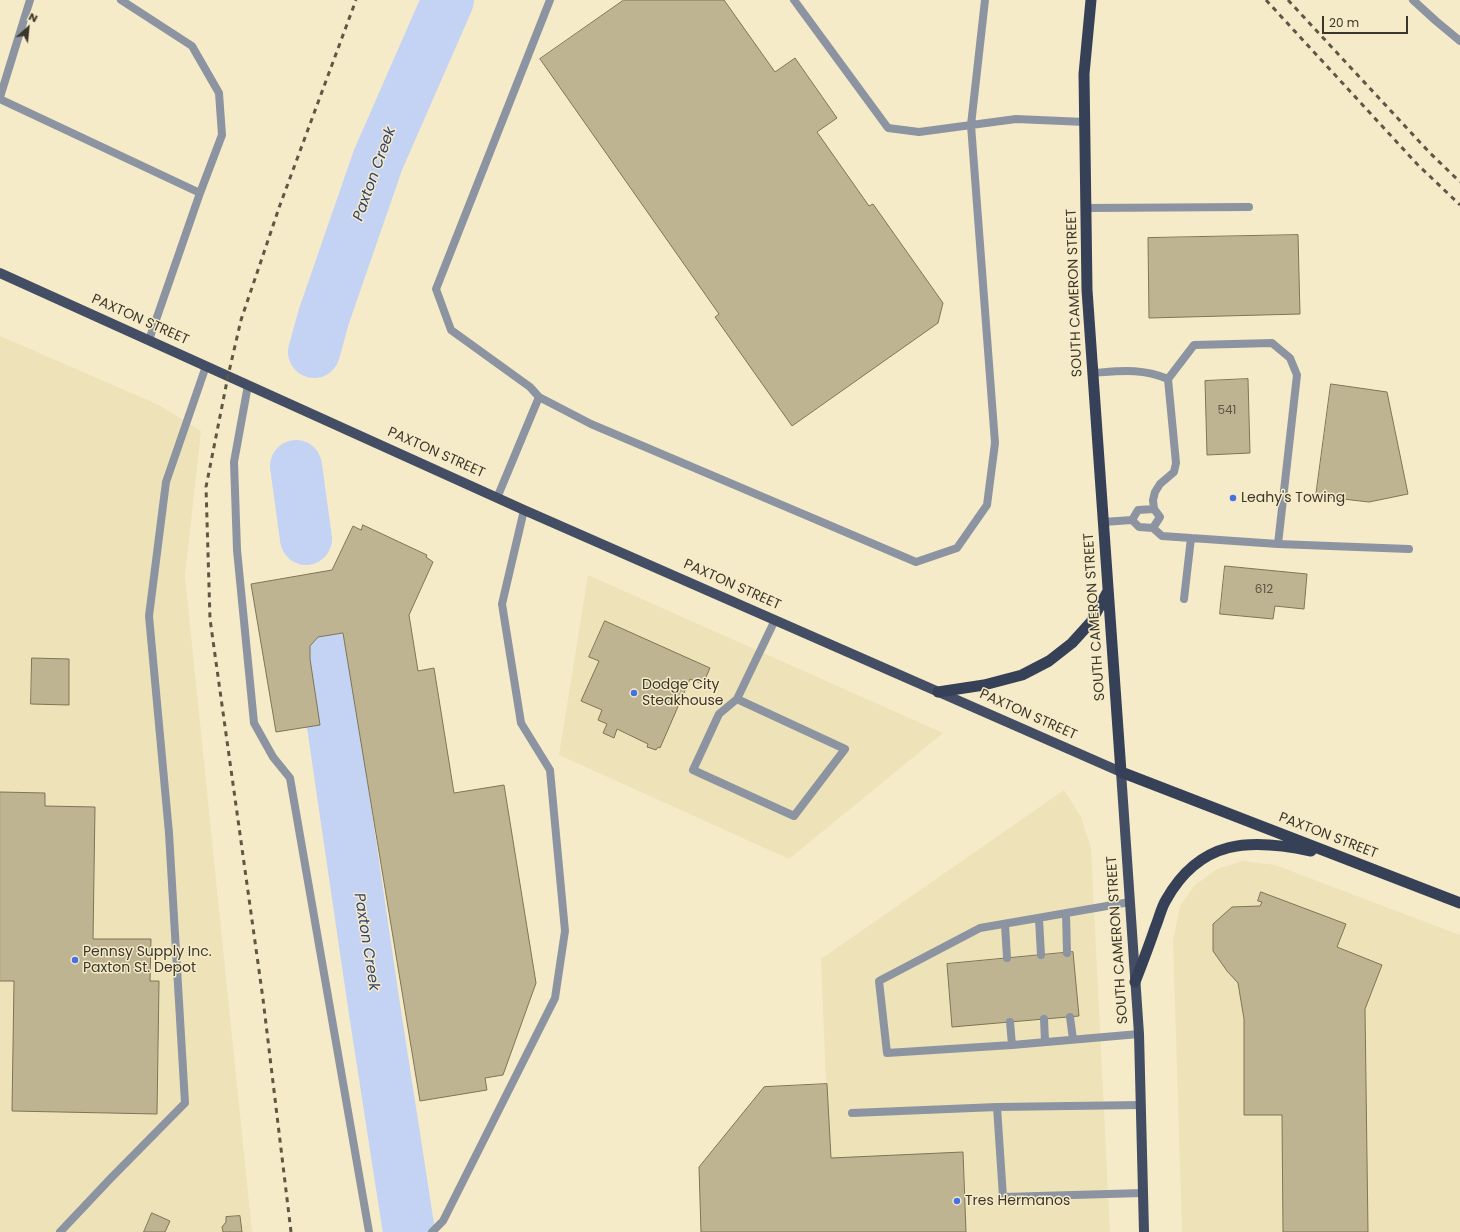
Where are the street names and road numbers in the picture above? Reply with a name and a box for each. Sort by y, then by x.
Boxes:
street label: SOUTH CAMERON STREET [1064,209,1086,377]
street label: PAXTON STREET [89,291,191,349]
street label: PAXTON STREET [385,424,487,482]
street label: SOUTH CAMERON STREET [1081,532,1109,702]
street label: PAXTON STREET [681,556,783,614]
street label: PAXTON STREET [977,686,1079,744]
street label: PAXTON STREET [1276,809,1380,863]
street label: SOUTH CAMERON STREET [1104,855,1132,1025]

